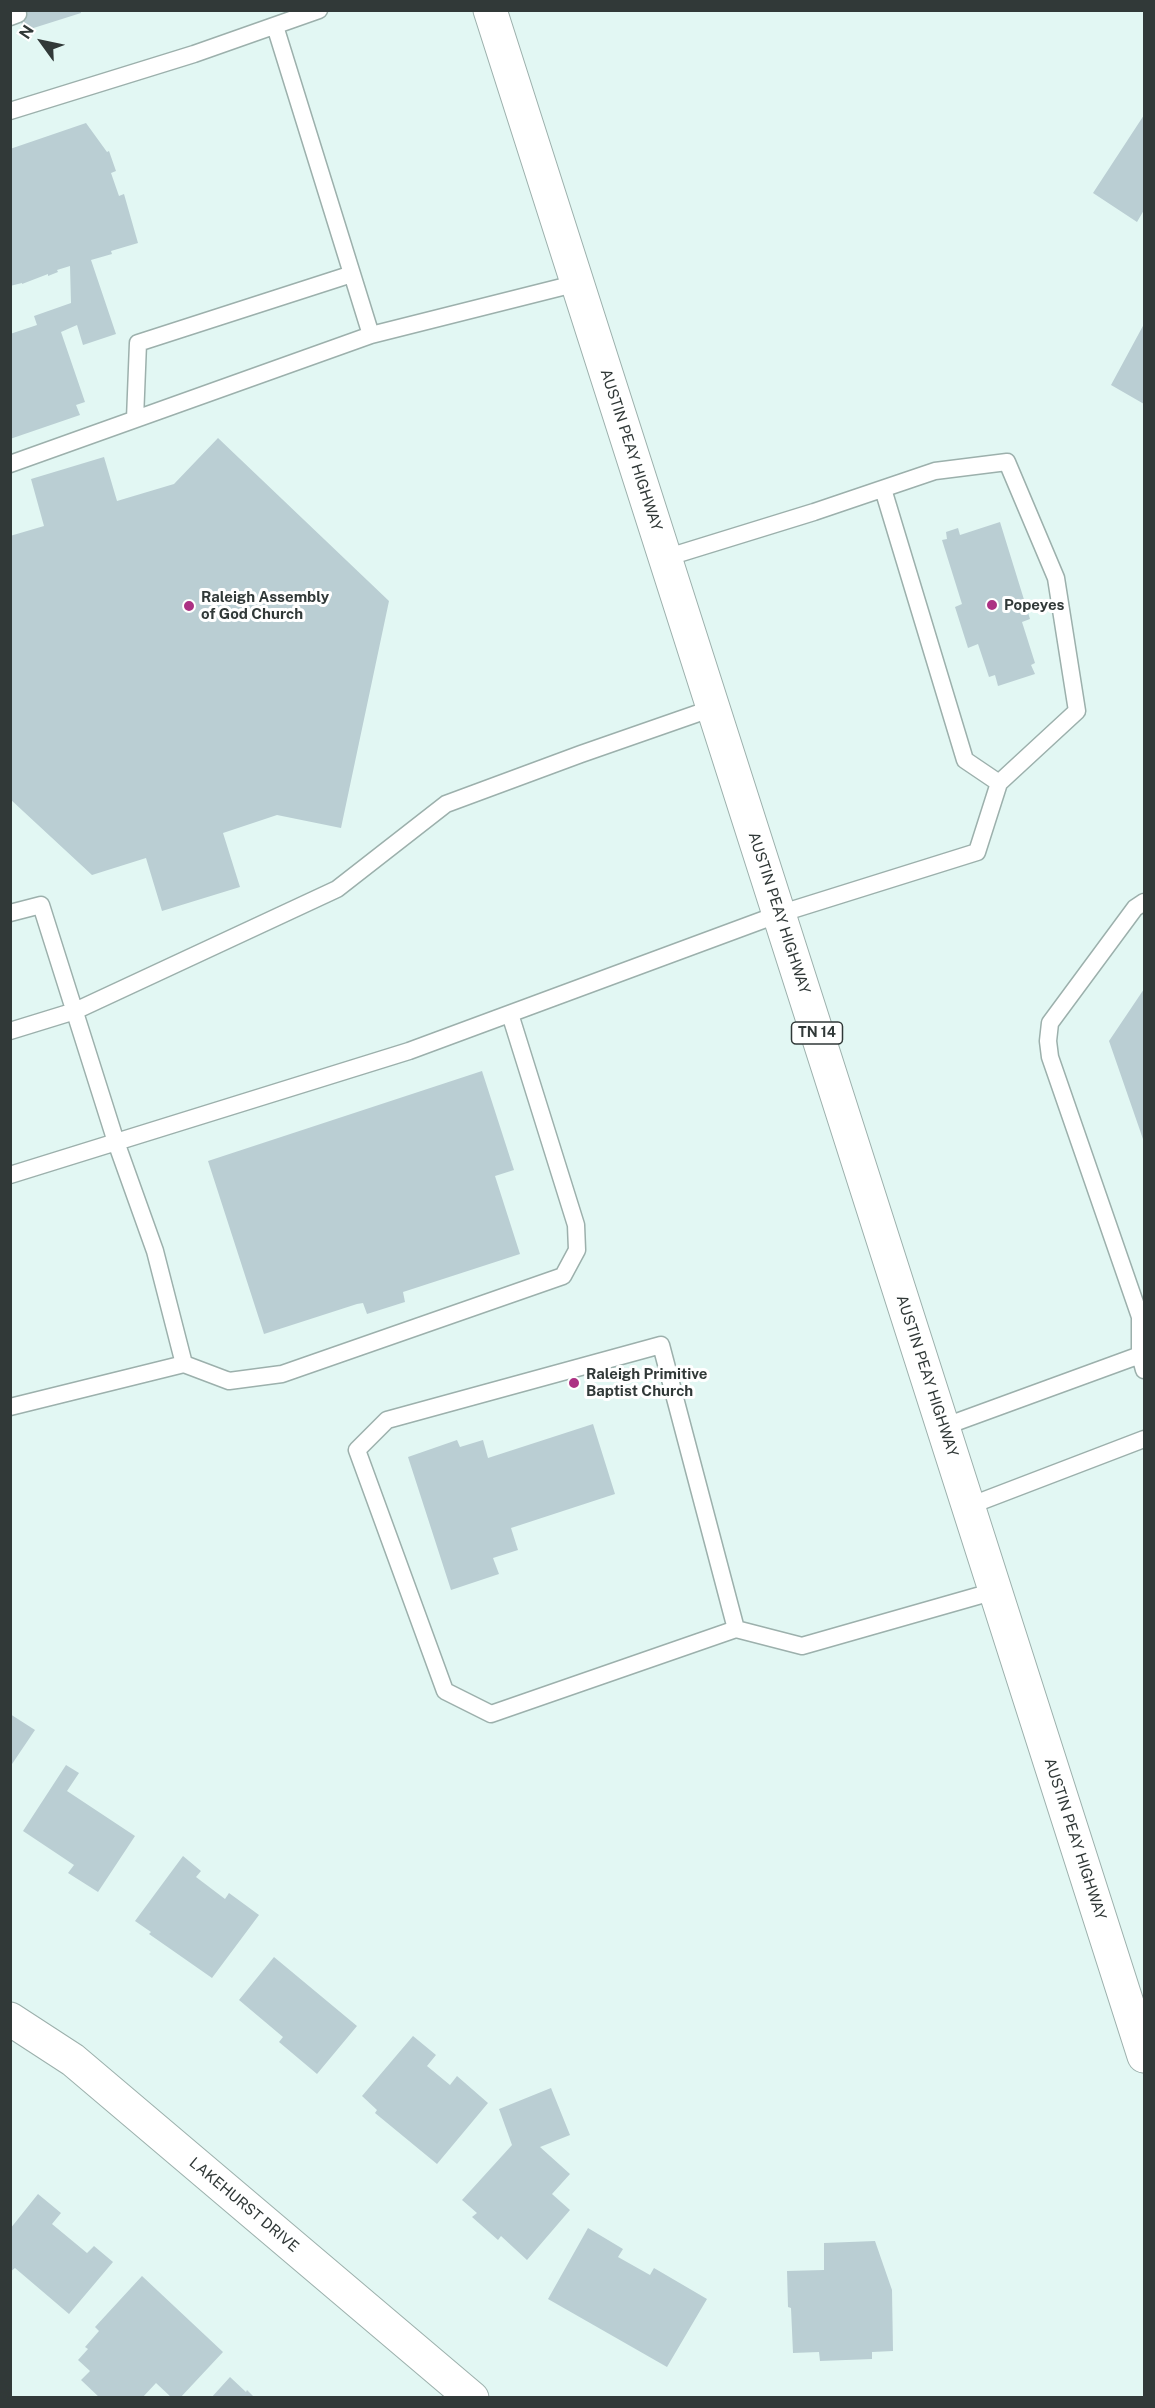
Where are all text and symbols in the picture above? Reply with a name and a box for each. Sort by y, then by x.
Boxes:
north arrow [12,12,72,72]
text: N [15,22,38,42]
street label: AUSTIN PEAY HIGHWAY [596,367,666,533]
place label: Raleigh Assembly of God Church [201,588,329,623]
place label: Popeyes [1004,596,1064,614]
marker: Popeyes [985,598,999,612]
marker: Raleigh Assembly of God Church [182,599,196,613]
street label: AUSTIN PEAY HIGHWAY [744,830,814,996]
road number: TN 14 [792,1022,842,1044]
street label: AUSTIN PEAY HIGHWAY [892,1293,962,1459]
place label: Raleigh Primitive Baptist Church [586,1365,708,1400]
marker: Raleigh Primitive Baptist Church [567,1376,581,1390]
street label: AUSTIN PEAY HIGHWAY [1040,1756,1110,1922]
street label: LAKEHURST DRIVE [186,2154,302,2256]

